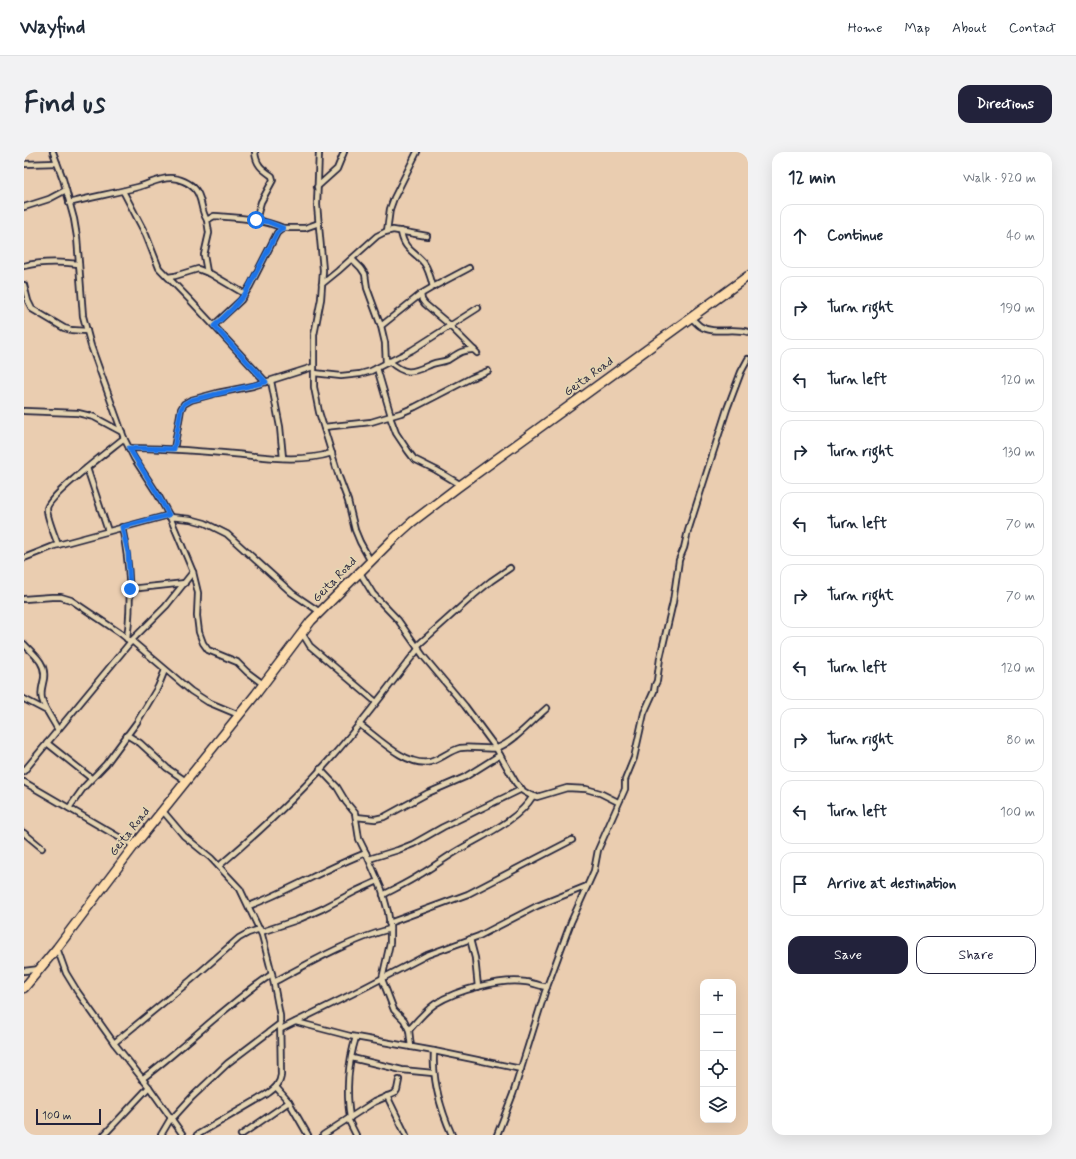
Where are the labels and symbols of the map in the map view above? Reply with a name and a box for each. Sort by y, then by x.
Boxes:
route start [247,211,265,229]
street label: Geita Road [561,354,617,400]
street label: Geita Road [309,554,361,606]
route end [121,580,139,598]
street label: Geita Road [106,804,154,860]
scale bar [36,1107,101,1126]

